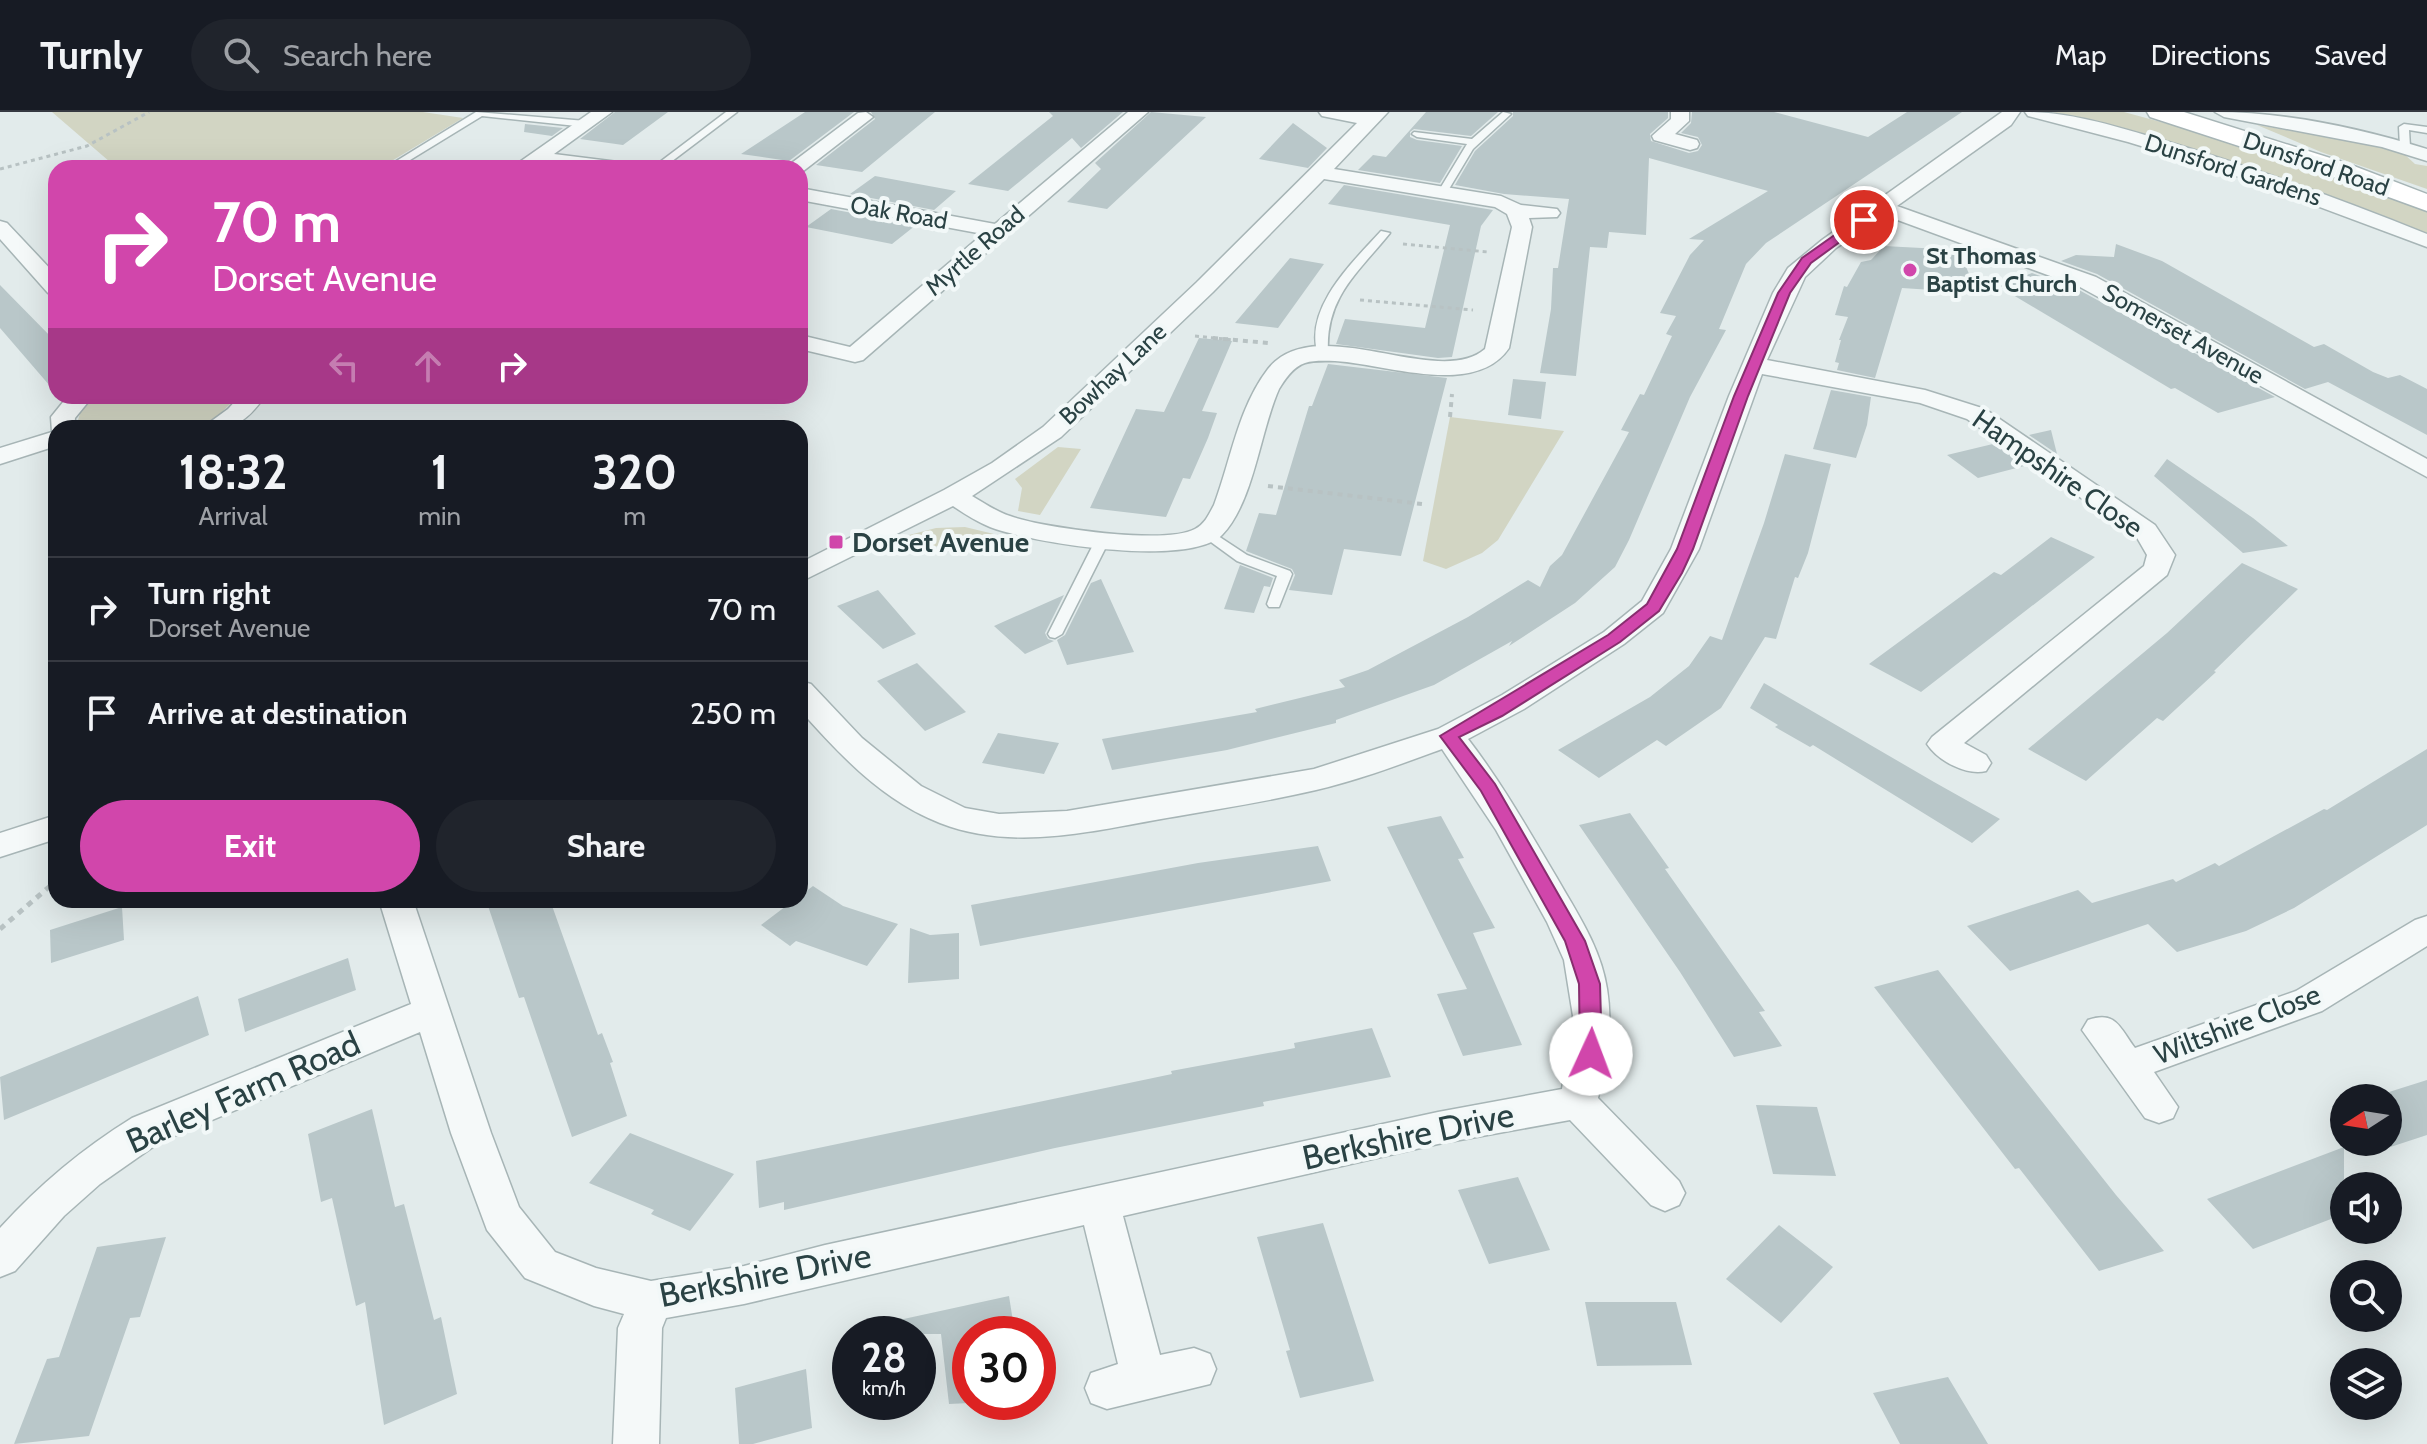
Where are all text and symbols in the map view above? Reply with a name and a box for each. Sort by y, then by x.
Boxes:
search box [191,19,751,91]
text: Turnly [40,32,143,79]
icon: search [219,33,263,77]
text: Search here [283,37,432,74]
text: Map [2055,38,2107,72]
text: Directions [2151,38,2270,72]
text: Saved [2314,38,2387,72]
street label: Dunsford Road [2239,125,2393,202]
street label: Dunsford Gardens [2141,127,2325,212]
pin [1830,186,1898,254]
text: 70 m [212,188,341,256]
street label: Oak Road [848,190,950,235]
icon: right [80,192,184,296]
icon: arrive [1842,198,1886,242]
street label: Myrtle Road [919,200,1030,302]
place label: St Thomas Baptist Church [1926,241,2077,298]
text: Dorset Avenue [212,256,437,300]
marker: St Thomas Baptist Church [1901,261,1919,279]
street label: Somerset Avenue [2098,277,2269,390]
street label: Bowhay Lane [1053,317,1172,430]
icon: left [322,344,366,388]
icon: ahead [406,344,450,388]
icon: right [490,344,534,388]
street label: Hampshire Close [1966,402,2150,544]
text: 18:32 [179,443,287,501]
text: 1 [431,443,449,501]
text: 320 [592,443,677,501]
text: Arrival [199,500,268,532]
text: min [418,500,461,532]
text: m [623,500,646,532]
place label: Dorset Avenue [852,525,1029,559]
marker: Dorset Avenue [827,533,845,551]
text: Turn right [148,575,271,612]
icon: right [80,587,124,631]
text: 70 m [707,591,776,628]
text: Dorset Avenue [148,612,310,644]
icon: arrive [80,691,124,735]
text: Arrive at destination [148,695,408,732]
text: 250 m [690,695,776,732]
button: Exit [80,800,420,892]
button: Share [436,800,776,892]
street label: Wiltshire Close [2149,977,2325,1071]
position arrow [1549,1012,1633,1096]
street label: Barley Farm Road [120,1022,366,1162]
north arrow [2330,1084,2402,1156]
map controls [2330,1084,2402,1420]
street label: Berkshire Drive [1298,1093,1518,1179]
button: sound [2330,1172,2402,1244]
street label: Berkshire Drive [655,1234,875,1316]
button: search [2330,1260,2402,1332]
speed limit sign: 30 [952,1316,1056,1420]
text: 28 [861,1333,907,1382]
button: layers [2330,1348,2402,1420]
text: km/h [862,1376,906,1400]

